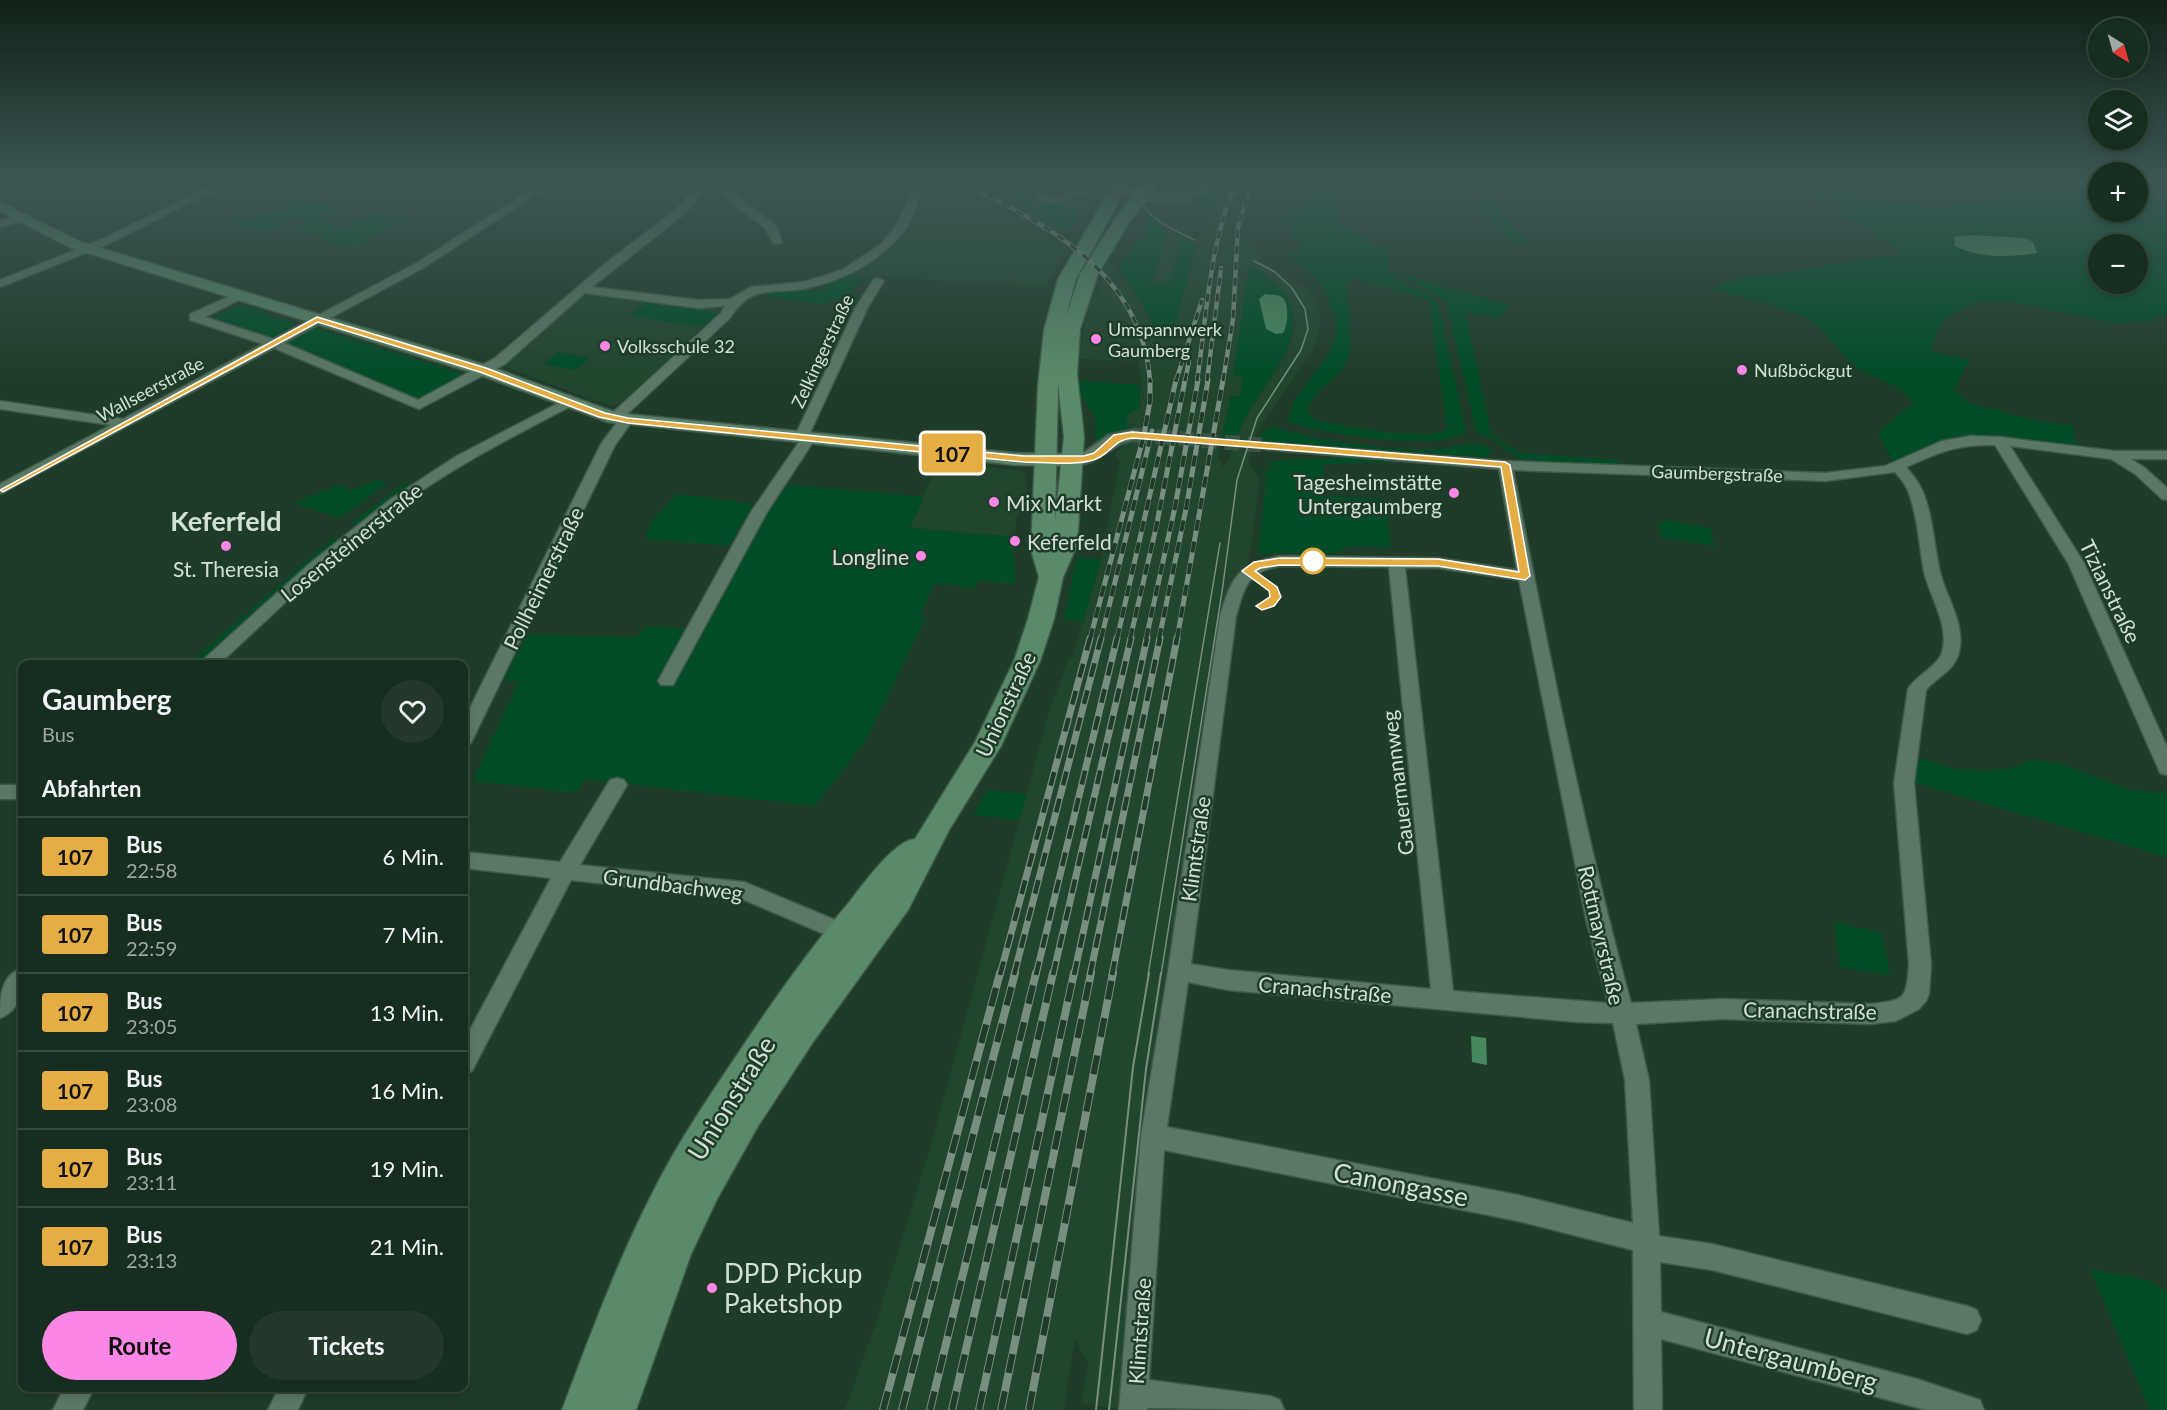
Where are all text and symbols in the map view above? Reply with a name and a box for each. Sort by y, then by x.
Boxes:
north arrow [2088,18,2148,78]
map controls [2088,18,2148,294]
button: layers [2088,90,2148,150]
button: + [2088,162,2148,222]
button: − [2088,234,2148,294]
street label: Zelkingerstraße [786,291,858,411]
place label: Umspannwerk Gaumberg [1108,318,1223,361]
marker: Umspannwerk Gaumberg [1089,332,1103,346]
place label: Volksschule 32 [617,335,735,357]
marker: Volksschule 32 [598,339,612,353]
street label: Wallseerstraße [93,352,207,426]
place label: Nußböckgut [1754,359,1852,381]
marker: Nußböckgut [1735,363,1749,377]
line badge: 107 [918,434,986,472]
text: 107 [934,441,970,466]
street label: Gaumbergstraße [1651,460,1783,486]
place label: Tagesheimstätte Untergaumberg [1293,469,1442,518]
street label: Losensteinerstraße [275,477,427,607]
marker: Tagesheimstätte Untergaumberg [1447,486,1461,500]
place label: Mix Markt [1006,490,1102,515]
marker: Mix Markt [987,495,1001,509]
street label: Pollheimerstraße [498,503,588,653]
district label: Keferfeld [170,504,282,537]
place label: Keferfeld [1027,529,1112,554]
marker: Keferfeld [1008,534,1022,548]
street label: Tizianstraße [2075,535,2147,647]
marker: St. Theresia [219,539,233,553]
place label: Longline [832,544,909,569]
unlabelled marker [1300,548,1326,574]
marker: Longline [914,549,928,563]
place label: St. Theresia [173,556,279,581]
street label: Unionstraße [970,647,1040,761]
button: heart [381,680,444,743]
text: Gaumberg [42,682,172,716]
street label: Gauermannweg [1376,709,1418,857]
text: Bus [42,722,75,746]
text: Abfahrten [42,775,141,802]
street label: Klimtstraße [1175,795,1215,903]
text: Bus [126,831,162,858]
text: 6 Min. [383,843,444,870]
text: 107 [57,844,93,869]
text: 22:58 [126,858,177,882]
street label: Grundbachweg [602,863,744,905]
street label: Rottmayrstraße [1574,863,1630,1007]
text: Bus [126,909,162,936]
text: 7 Min. [383,921,444,948]
text: 107 [57,922,93,947]
text: 22:59 [126,936,177,960]
street label: Cranachstraße [1257,971,1393,1007]
text: Bus [126,987,162,1014]
street label: Cranachstraße [1743,996,1877,1024]
text: 13 Min. [370,999,444,1026]
text: 107 [57,1000,93,1025]
text: 23:05 [126,1014,177,1038]
street label: Unionstraße [680,1030,782,1166]
text: Bus [126,1065,162,1092]
text: 16 Min. [370,1077,444,1104]
text: 107 [57,1078,93,1103]
text: 23:08 [126,1092,177,1116]
text: Bus [126,1143,162,1170]
text: 19 Min. [370,1155,444,1182]
street label: Canongasse [1331,1155,1471,1213]
text: 107 [57,1156,93,1181]
text: 23:11 [126,1170,177,1194]
text: Bus [126,1221,162,1248]
text: 21 Min. [370,1233,444,1260]
text: 107 [57,1234,93,1259]
text: 23:13 [126,1248,177,1272]
place label: DPD Pickup Paketshop [724,1257,862,1319]
street label: Klimtstraße [1123,1277,1155,1385]
marker: DPD Pickup Paketshop [705,1281,719,1295]
button: Route [42,1311,237,1380]
button: Tickets [249,1311,444,1380]
street label: Untergaumberg [1701,1320,1881,1398]

